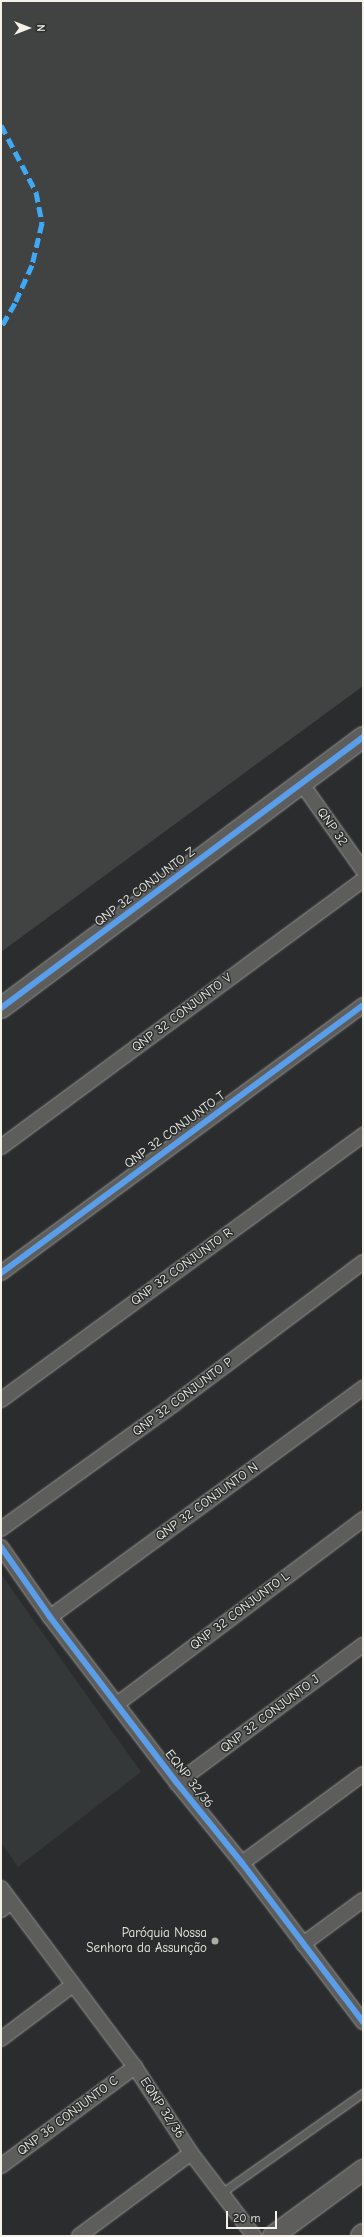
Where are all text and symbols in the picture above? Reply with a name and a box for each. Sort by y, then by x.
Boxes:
north arrow [8,8,48,48]
text: N [34,24,47,32]
street label: QNP 32 [313,805,351,849]
street label: QNP 32 CONJUNTO Z [92,844,198,930]
street label: QNP 32 CONJUNTO V [129,970,235,1056]
street label: QNP 32 CONJUNTO T [121,1088,229,1172]
street label: QNP 32 CONJUNTO R [128,1225,236,1309]
street label: QNP 32 CONJUNTO P [130,1354,236,1440]
street label: QNP 32 CONJUNTO N [153,1460,261,1544]
street label: QNP 32 CONJUNTO L [187,1568,293,1654]
street label: QNP 32 CONJUNTO J [217,1672,323,1756]
street label: EQNP 32/36 [161,1747,217,1811]
place label: Paróquia Nossa Senhora da Assunção [86,1926,207,1957]
marker: Paróquia Nossa Senhora da Assunção [210,1936,220,1946]
street label: QNP 36 CONJUNTO C [14,2073,122,2159]
street label: EQNP 32/36 [136,2074,188,2142]
scale bar [228,2203,279,2229]
text: 20 m [233,2211,261,2225]

